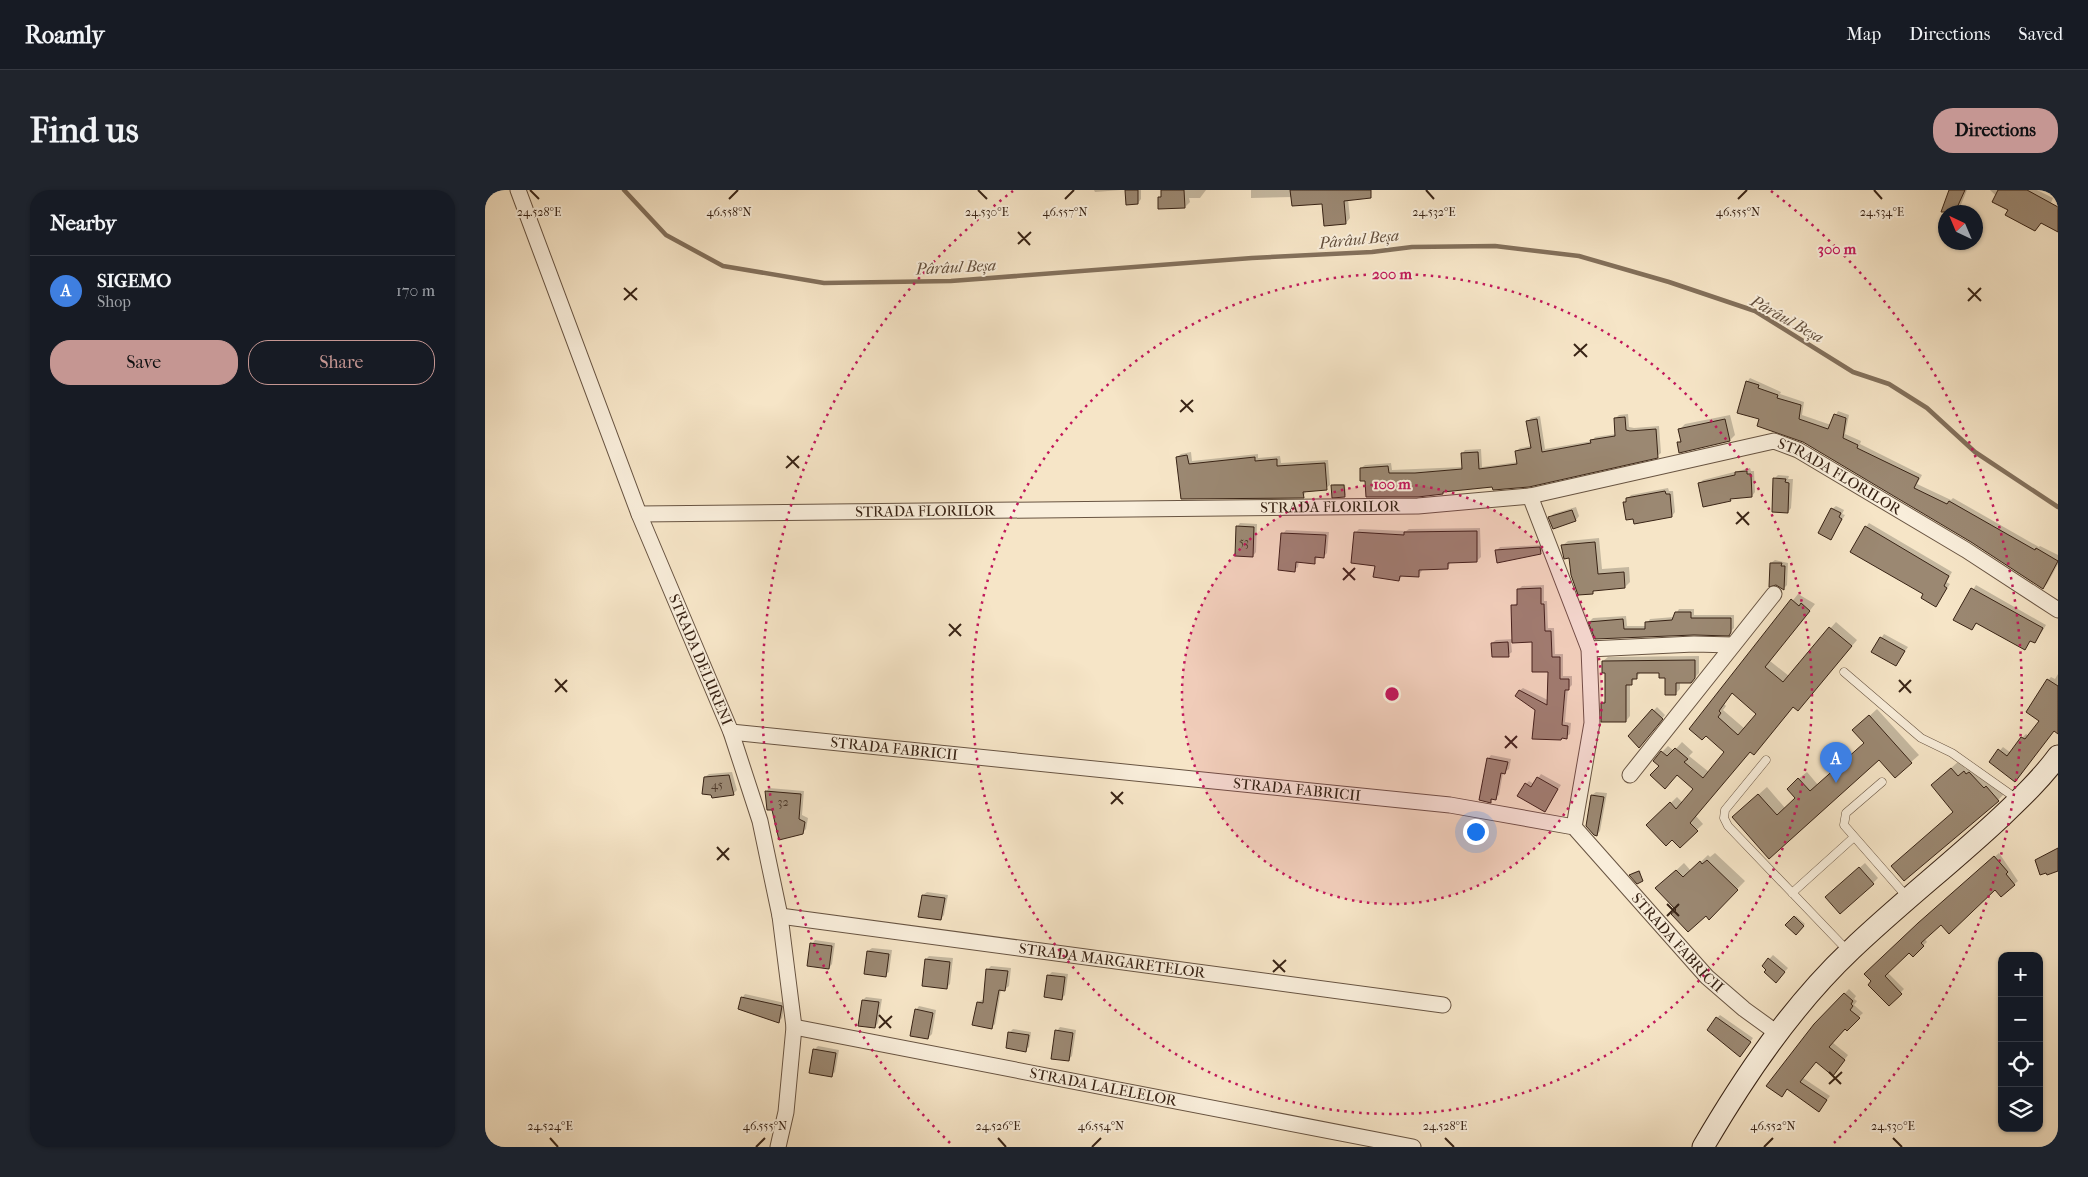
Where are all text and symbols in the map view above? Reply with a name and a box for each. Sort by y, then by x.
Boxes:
text: Roamly [25,21,104,49]
text: Map [1847,24,1881,45]
text: Directions [1909,24,1990,45]
text: Saved [2018,24,2063,45]
button: Directions [1933,108,2058,153]
text: Find us [30,110,139,151]
text: 24.528°E [517,205,561,219]
text: 46.558°N [706,205,752,219]
text: 24.530°E [965,205,1009,219]
text: 46.557°N [1043,205,1088,219]
text: 24.532°E [1412,205,1456,219]
text: 46.555°N [1716,205,1760,219]
text: 24.534°E [1860,205,1904,219]
north arrow [1938,205,1983,250]
text: Nearby [50,211,116,235]
water label: Pârâul Beșa [1317,225,1400,254]
text: 300 m [1818,240,1857,258]
water label: Pârâul Beșa [914,255,997,280]
text: 200 m [1372,265,1412,283]
text: SIGEMO [97,270,171,292]
text: A [61,281,71,300]
text: 170 m [396,281,435,300]
water label: Pârâul Beșa [1746,291,1827,348]
text: Shop [97,292,131,311]
button: Save [50,340,238,385]
button: Share [248,340,435,385]
street label: STRADA FLORILOR [1775,434,1906,519]
text: 100 m [1373,475,1411,493]
street label: STRADA FLORILOR [1260,497,1401,517]
street label: STRADA FLORILOR [855,501,996,521]
house number: 53 [1239,535,1249,549]
street label: STRADA DELURENI [665,591,736,728]
centre of rings [1383,685,1401,703]
street label: STRADA FABRICII [829,733,959,764]
pin: A [1820,742,1852,783]
street label: STRADA FABRICII [1232,774,1362,805]
house number: 45 [711,778,723,792]
house number: 32 [777,795,789,809]
your location [1463,819,1489,845]
street label: STRADA FABRICII [1628,889,1727,996]
street label: STRADA MARGARETELOR [1018,939,1207,982]
map controls [1998,952,2043,1132]
button: + [1998,952,2043,997]
button: − [1998,997,2043,1042]
button: locate [1998,1042,2043,1087]
street label: STRADA LALELELOR [1028,1064,1179,1110]
button: layers [1998,1087,2043,1132]
text: 24.524°E [527,1119,573,1133]
text: 46.555°N [743,1119,787,1133]
text: 24.526°E [976,1119,1020,1133]
text: 46.554°N [1078,1119,1124,1133]
text: 24.528°E [1423,1119,1467,1133]
text: 46.552°N [1750,1119,1796,1133]
text: 24.530°E [1871,1119,1915,1133]

